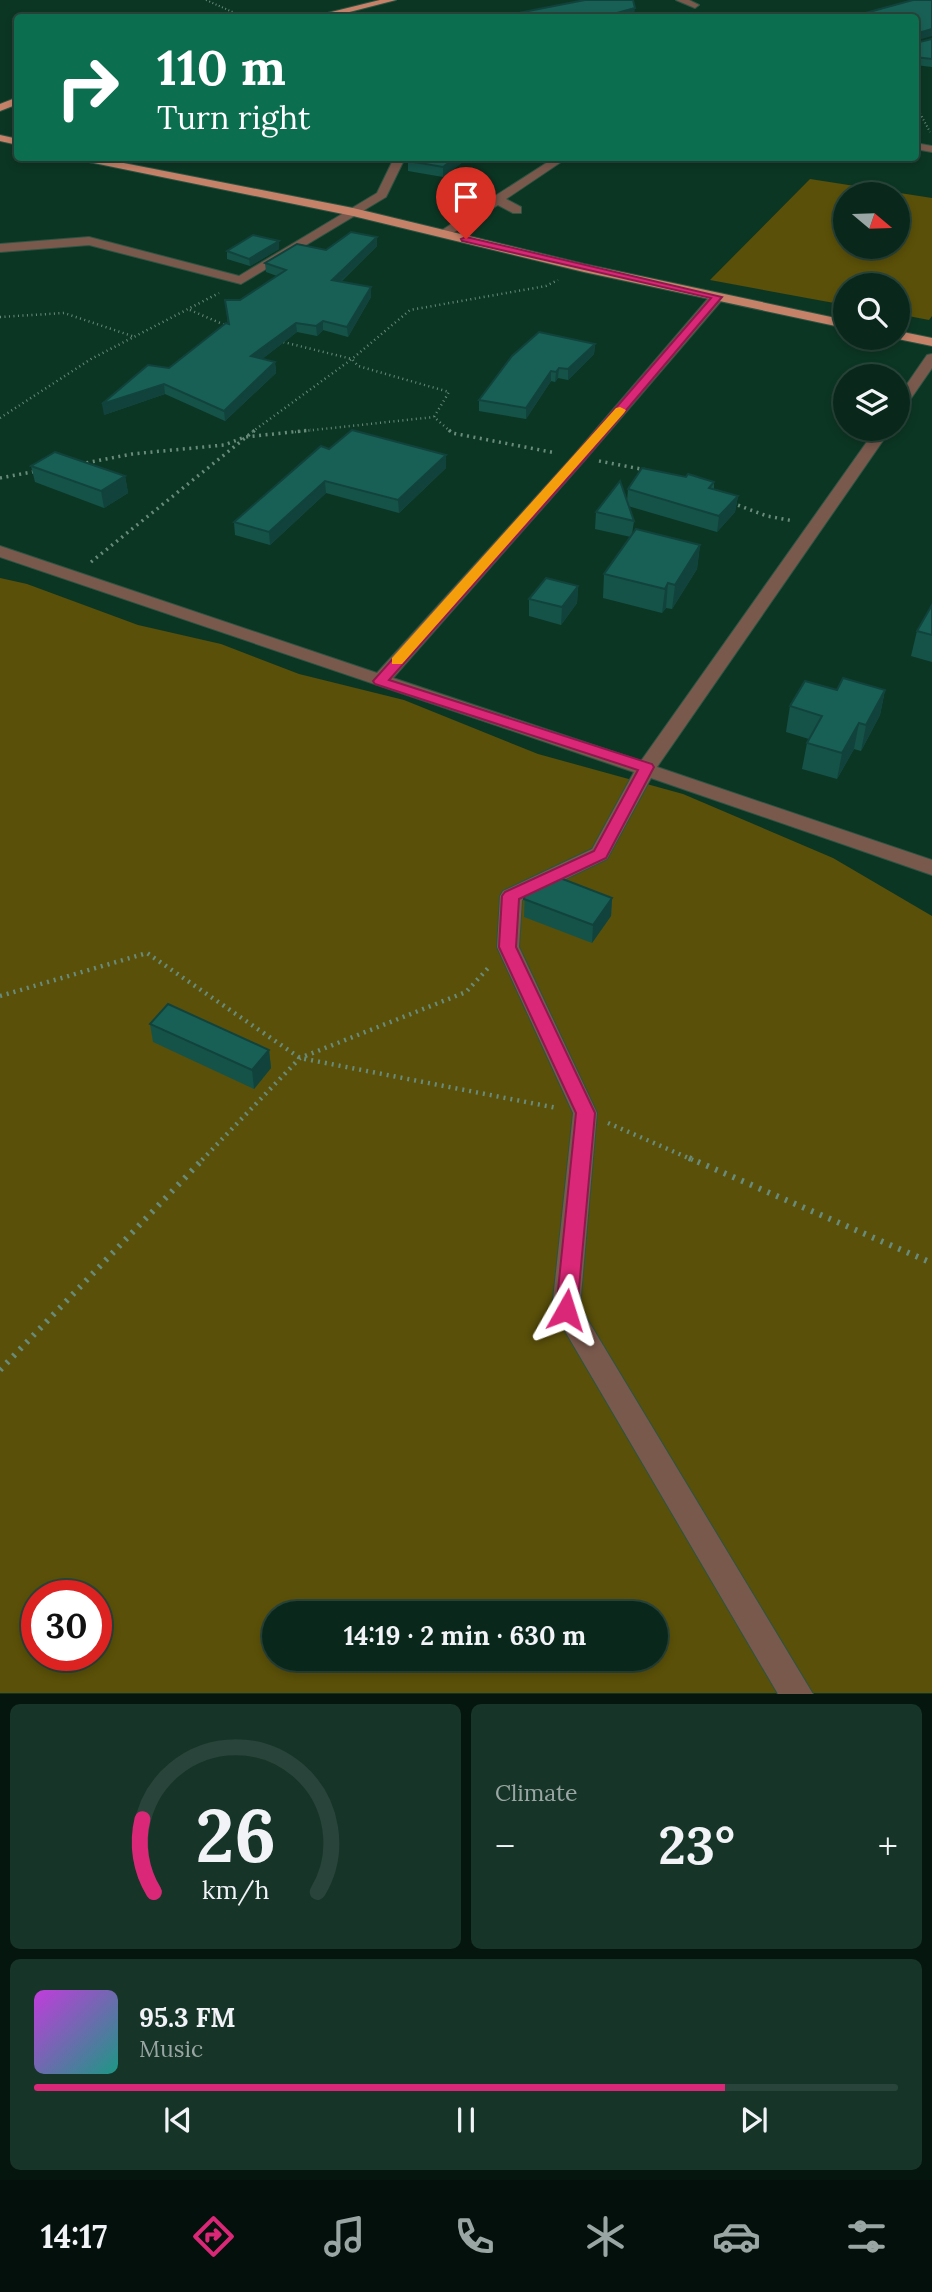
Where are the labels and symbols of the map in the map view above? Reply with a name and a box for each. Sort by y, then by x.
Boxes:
pin [436,167,496,239]
north arrow [833,182,910,259]
position arrow [529,1273,603,1347]
speed limit sign: 30 [21,1580,112,1671]

